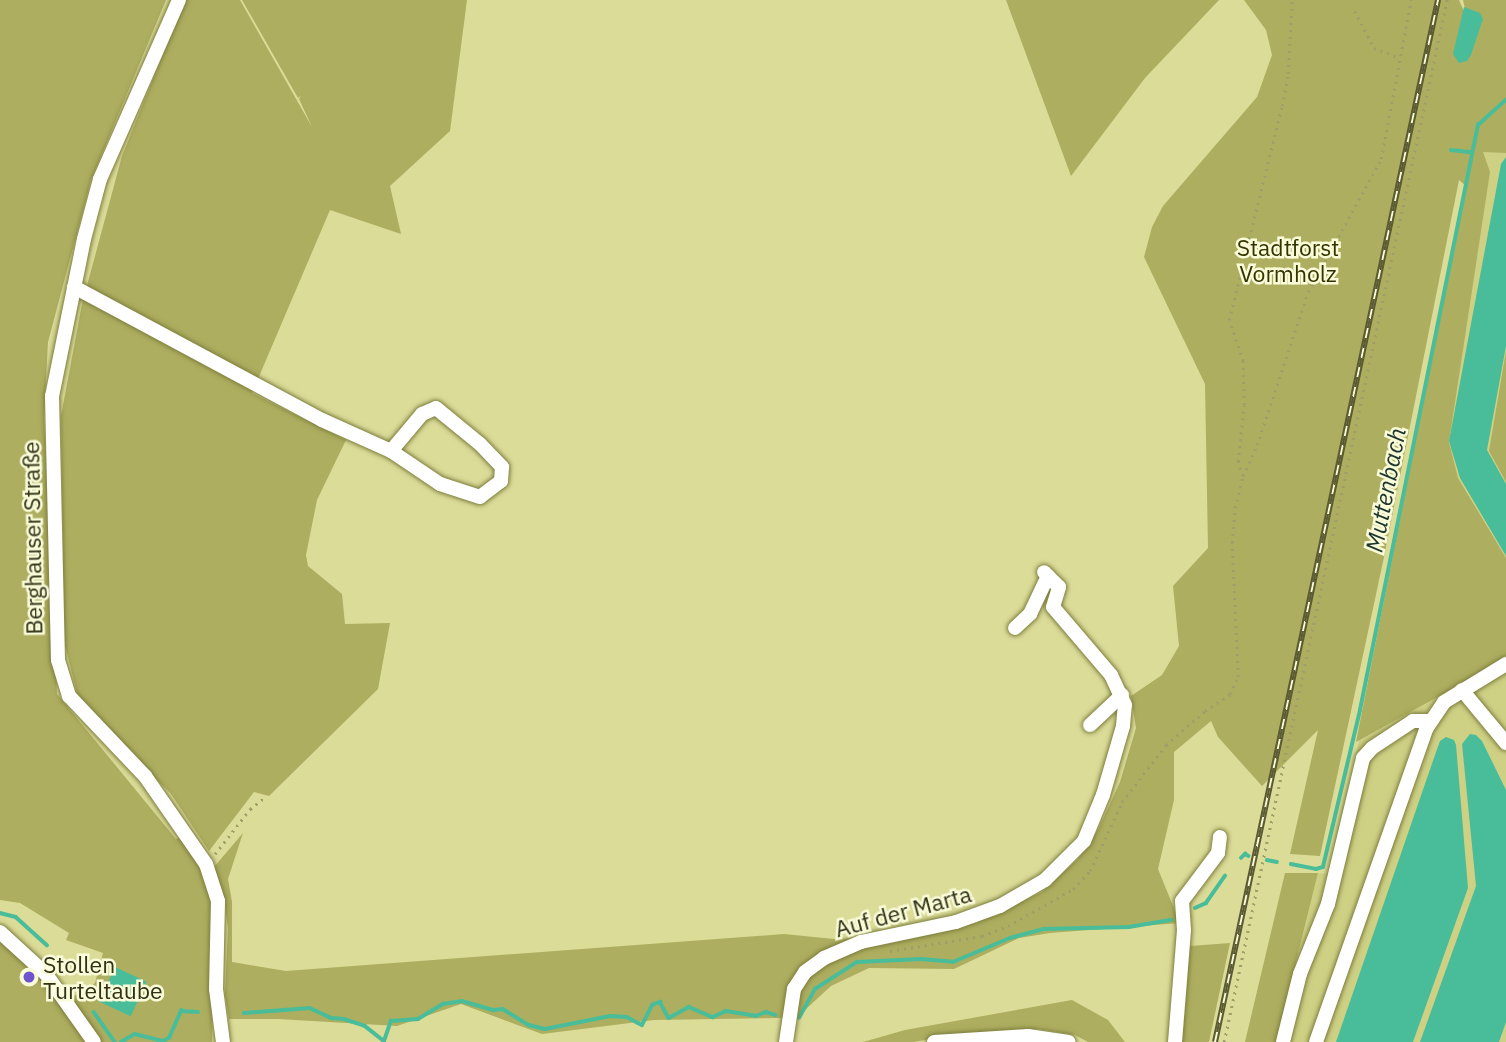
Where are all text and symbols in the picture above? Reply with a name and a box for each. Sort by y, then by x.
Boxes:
park label: Stadtforst Vormholz [1237,233,1339,287]
water label: Muttenbach [1360,425,1412,555]
street label: Berghauser Straße [17,441,47,635]
street label: Auf der Marta [832,880,974,942]
place label: Stollen Turteltaube [43,950,163,1004]
marker: Stollen Turteltaube [21,969,37,985]

